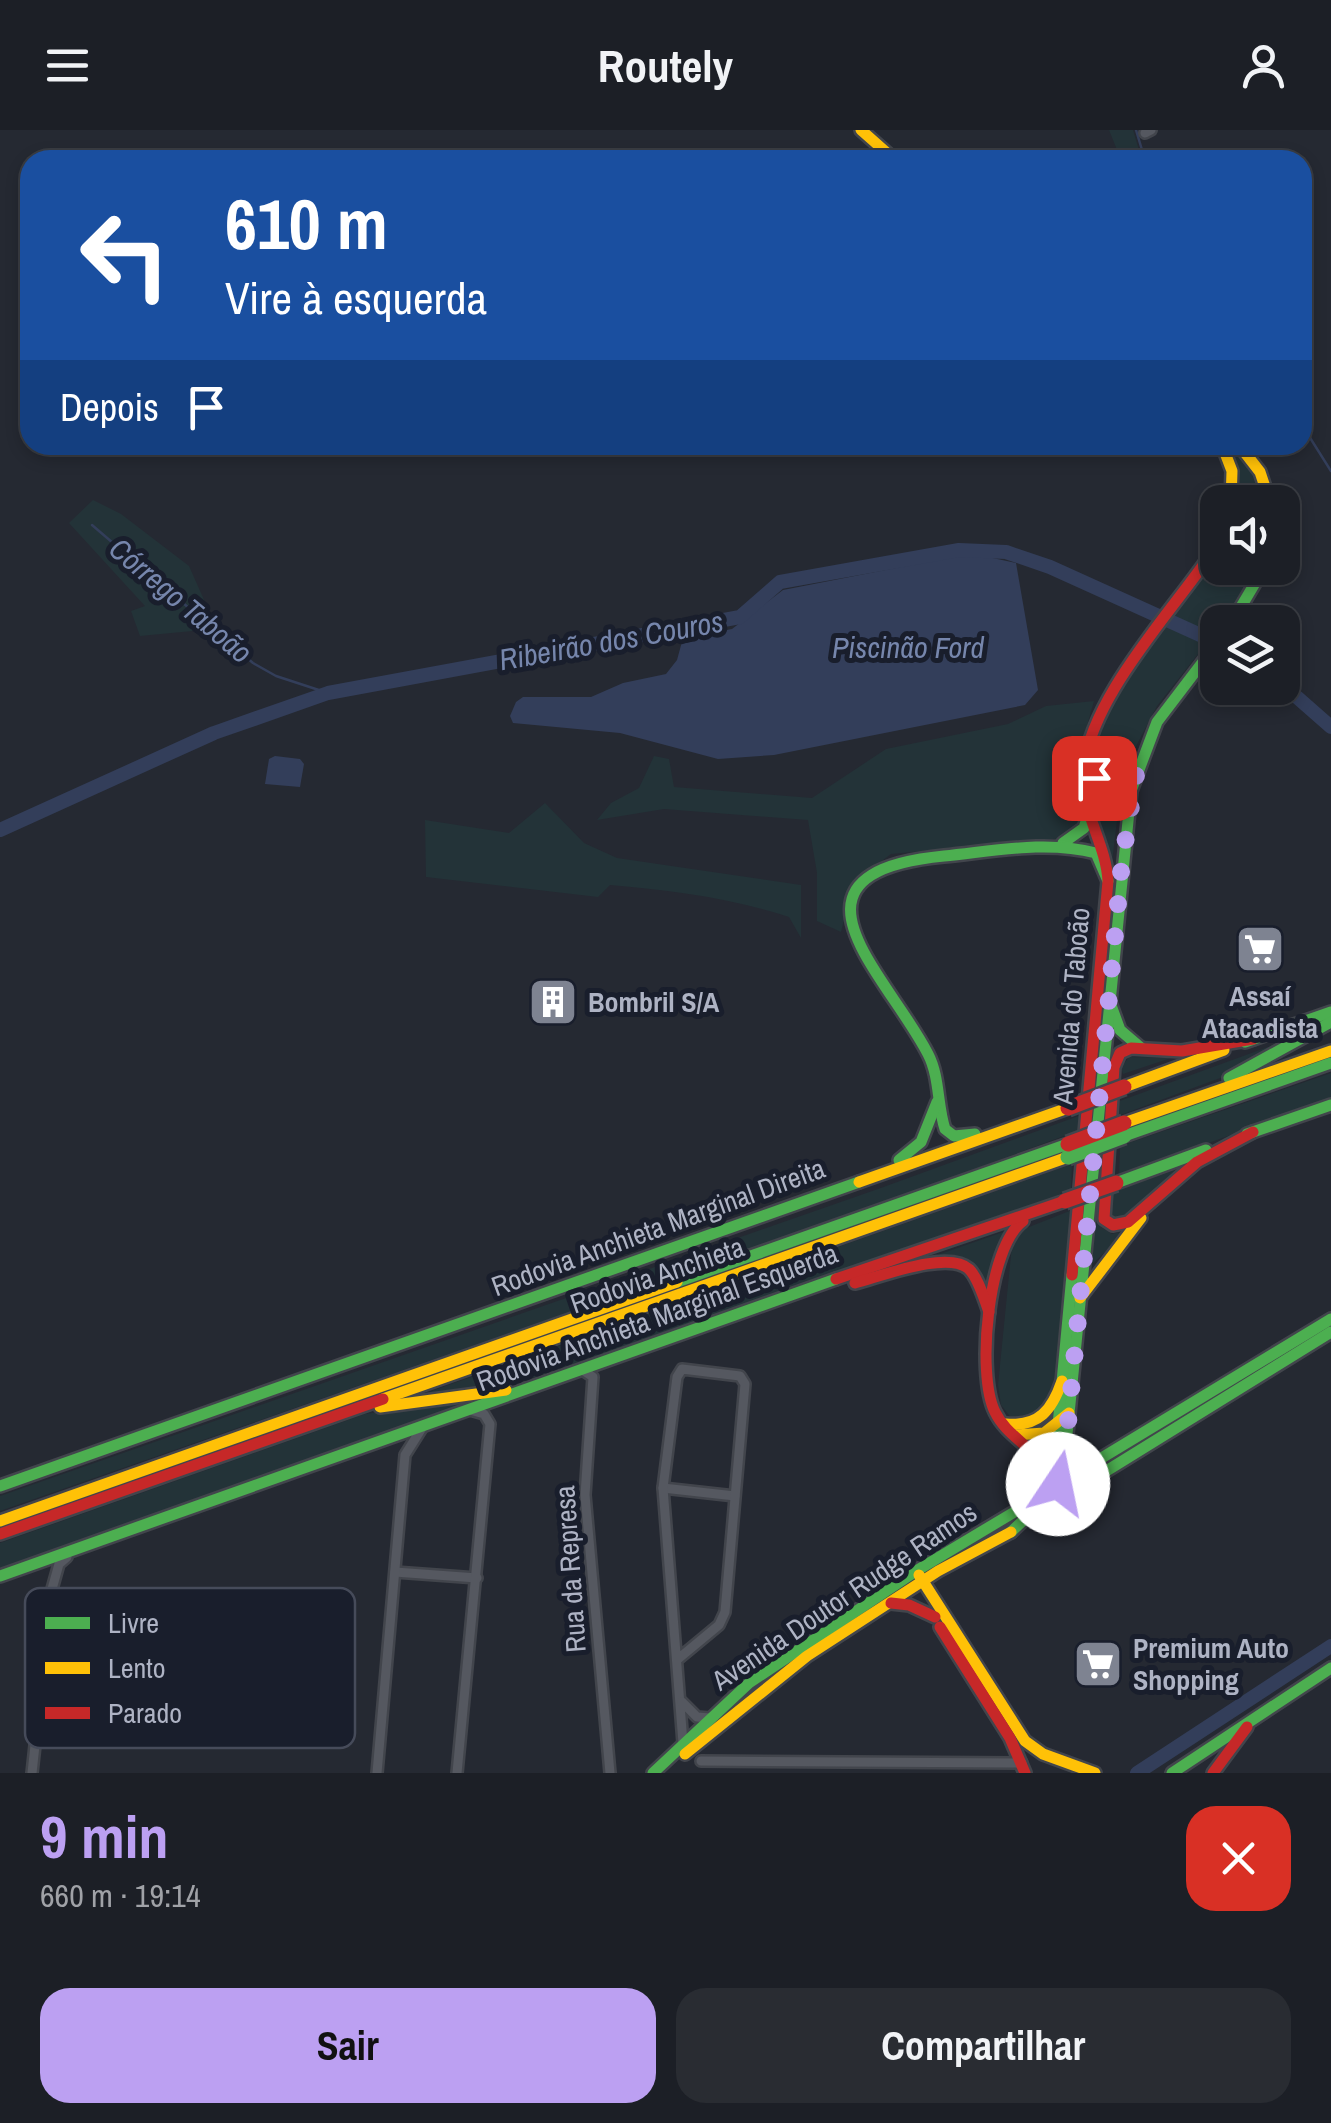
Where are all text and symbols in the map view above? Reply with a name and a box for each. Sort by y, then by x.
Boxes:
text: Routely [598,35,733,96]
icon: menu [40,38,95,93]
icon: person [1236,38,1291,93]
text: 610 m [225,177,388,271]
icon: left [60,190,190,320]
text: Vire à esquerda [225,267,487,328]
icon: arrive [179,380,234,435]
text: Depois [60,382,159,433]
map controls [1200,485,1300,705]
button: sound [1200,485,1300,585]
water label: Córrego Taboão [101,528,261,672]
water label: Ribeirão dos Couros [496,601,726,679]
button: layers [1200,605,1300,705]
water label: Piscinão Ford [832,627,984,667]
pin [1052,736,1137,821]
icon: arrive [1067,751,1122,806]
street label: Avenida do Taboão [1043,906,1099,1107]
supermarket icon: Assaí Atacadista [1234,923,1286,975]
building icon: Bombril S/A [527,976,579,1028]
place label: Assaí Atacadista [1202,977,1318,1047]
place label: Bombril S/A [588,983,720,1021]
street label: Rodovia Anchieta Marginal Direita [486,1151,830,1303]
street label: Rodovia Anchieta [565,1229,749,1321]
street label: Rodovia Anchieta Marginal Esquerda [471,1234,843,1400]
position arrow [1006,1432,1110,1536]
street label: Rua da Represa [545,1484,595,1654]
street label: Avenida Doutor Rudge Ramos [703,1493,984,1700]
legend [25,1588,355,1748]
text: Livre [108,1604,159,1642]
place label: Premium Auto Shopping [1133,1629,1289,1699]
supermarket icon: Premium Auto Shopping [1072,1638,1124,1690]
text: Lento [108,1649,165,1687]
text: Parado [108,1694,182,1732]
text: 9 min [40,1796,169,1877]
button: close [1186,1806,1291,1911]
text: 660 m · 19:14 [40,1874,200,1917]
button: Sair [40,1988,656,2103]
button: Compartilhar [676,1988,1291,2103]

